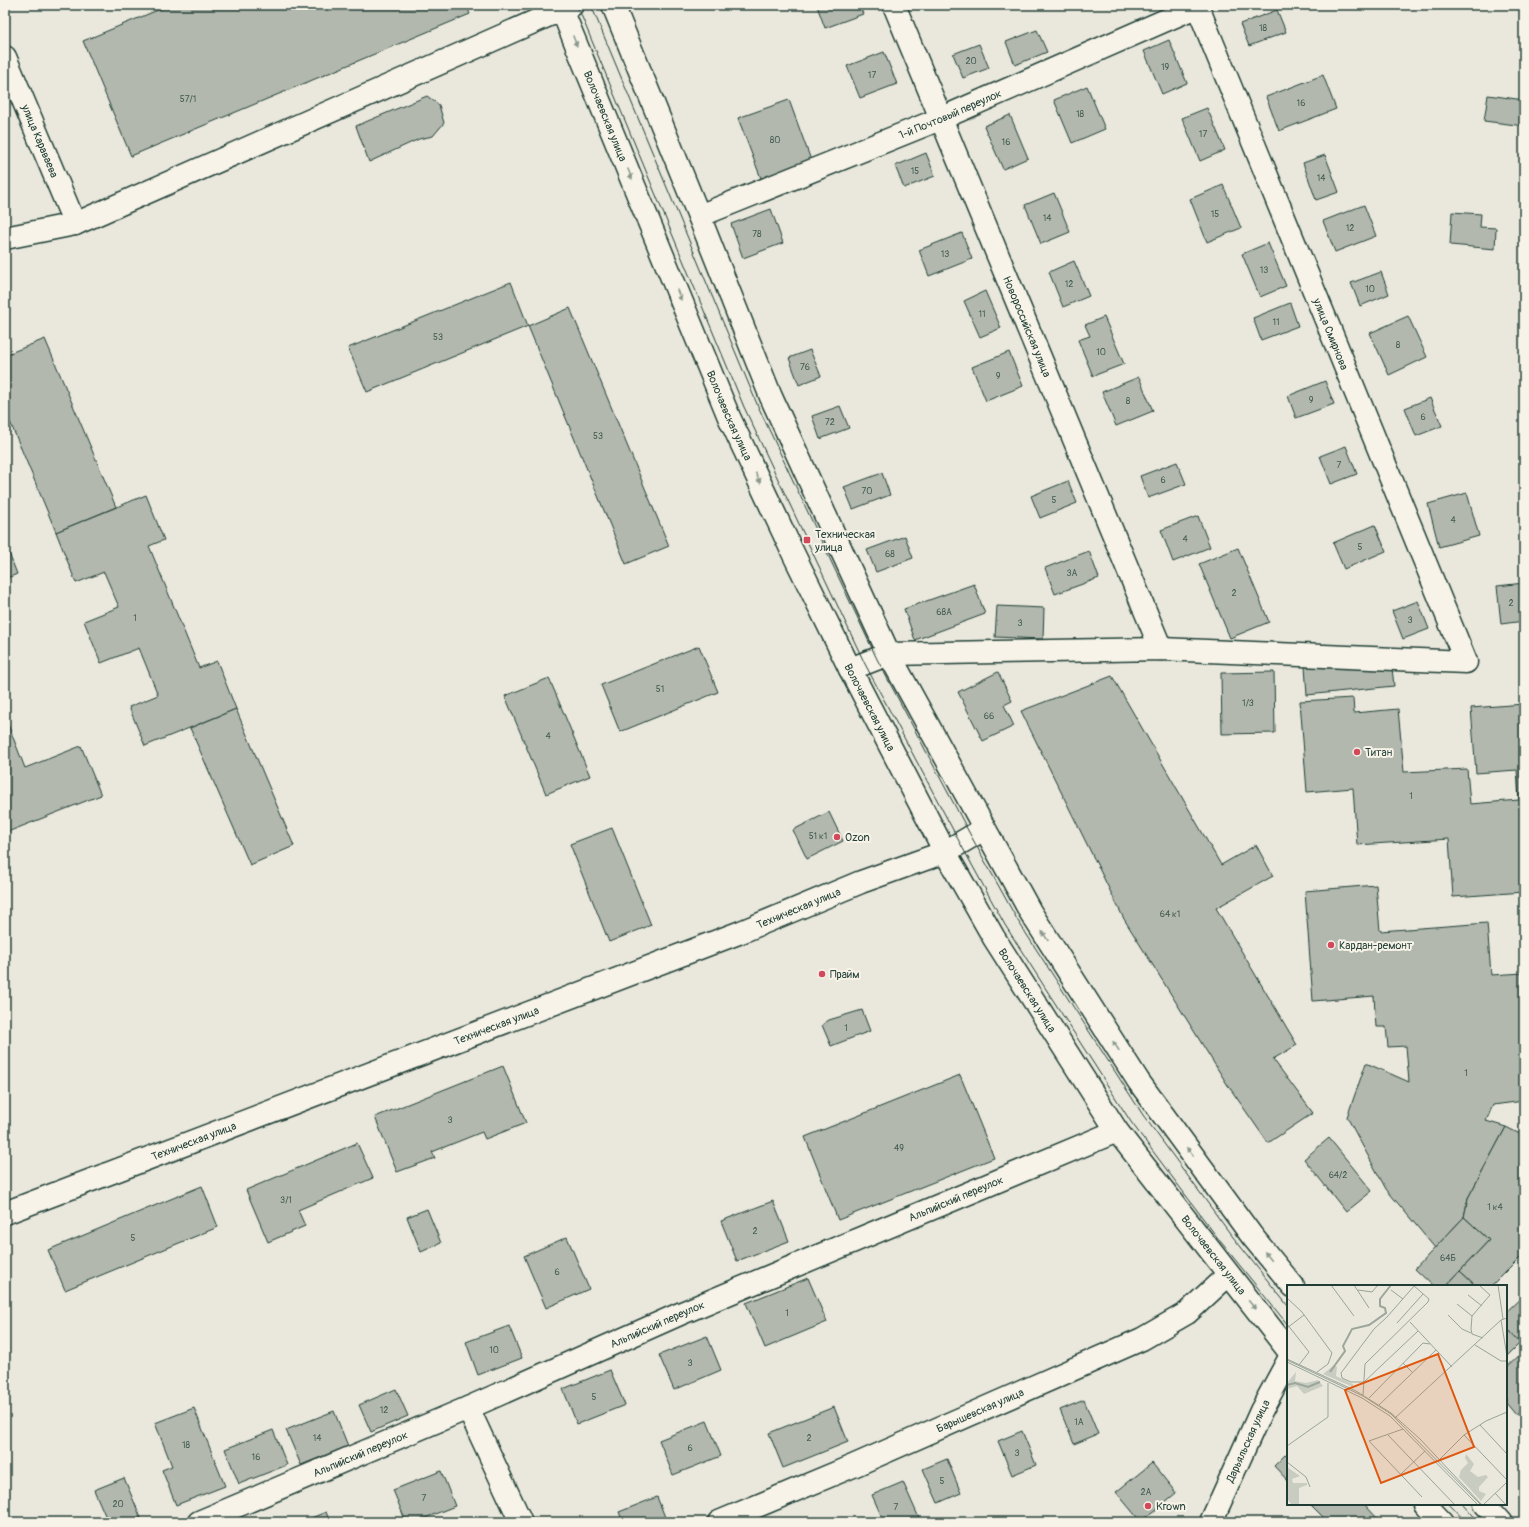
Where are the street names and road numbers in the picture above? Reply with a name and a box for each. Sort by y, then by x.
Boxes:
street label: Волочаевская улица [581,69,629,163]
street label: 1-й Почтовый переулок [897,87,1004,142]
street label: улица Караваева [18,102,61,180]
street label: Новороссийская улица [1000,274,1054,379]
street label: улица Смирнова [1310,296,1351,372]
street label: Волочаевская улица [704,369,754,463]
street label: Волочаевская улица [841,662,898,753]
street label: Техническая улица [755,885,843,932]
street label: Волочаевская улица [995,946,1058,1035]
street label: Техническая улица [452,1004,541,1048]
street label: Техническая улица [150,1119,238,1164]
street label: Альпийский переулок [907,1173,1005,1225]
street label: Волочаевская улица [1178,1213,1248,1297]
street label: Альпийский переулок [608,1298,707,1351]
street label: Барышевская улица [935,1386,1026,1436]
street label: Дарьяльская улица [1223,1398,1273,1485]
street label: Альпийский переулок [311,1428,410,1480]

